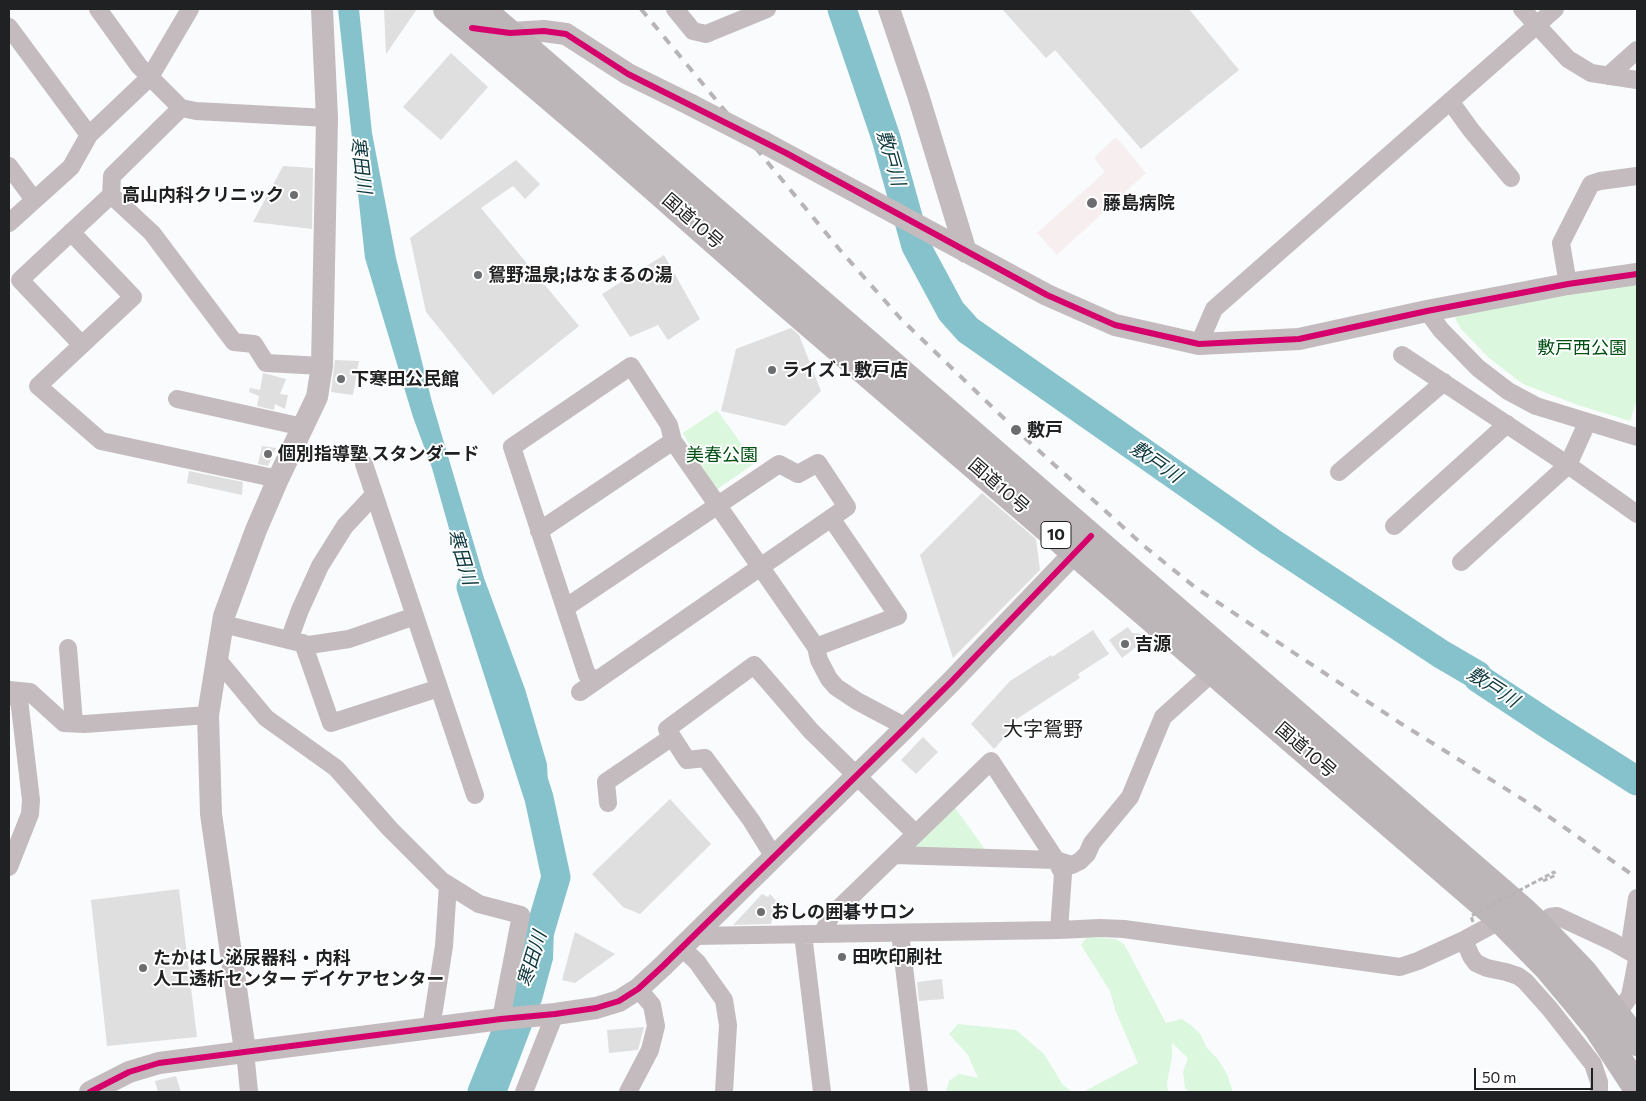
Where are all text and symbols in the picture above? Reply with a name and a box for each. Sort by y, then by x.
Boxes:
water label: 敷戸川 [872,127,910,189]
water label: 寒田川 [346,135,376,195]
place label: 高山内科クリニック [122,184,284,206]
marker: 高山内科クリニック [288,189,300,201]
street label: 国道10号 [658,189,728,253]
place label: 藤島病院 [1103,192,1175,214]
marker: 藤島病院 [1085,196,1099,210]
place label: 鴛野温泉;はなまるの湯 [488,264,673,286]
marker: 鴛野温泉;はなまるの湯 [472,269,484,281]
park label: 敷戸西公園 [1537,337,1627,359]
place label: ライズ１敷戸店 [782,359,908,381]
marker: ライズ１敷戸店 [766,364,778,376]
place label: 下寒田公民館 [351,368,459,390]
marker: 下寒田公民館 [335,373,347,385]
place label: 敷戸 [1027,419,1063,441]
marker: 敷戸 [1009,423,1023,437]
water label: 敷戸川 [1126,436,1186,488]
place label: 個別指導塾 スタンダード [278,443,479,465]
park label: 美春公園 [686,444,758,466]
marker: 個別指導塾 スタンダード [262,448,274,460]
street label: 国道10号 [964,454,1034,518]
road number: 10 [1041,522,1071,548]
water label: 寒田川 [443,526,481,588]
place label: 吉源 [1135,633,1171,655]
marker: 吉源 [1119,638,1131,650]
water label: 敷戸川 [1463,662,1523,712]
district label: 大字鴛野 [1003,717,1083,741]
street label: 国道10号 [1271,718,1341,782]
place label: おしの囲碁サロン [771,901,915,923]
marker: おしの囲碁サロン [755,906,767,918]
water label: 寒田川 [513,928,551,990]
place label: 田吹印刷社 [852,946,942,968]
place label: たかはし泌尿器科・内科 人工透析センター デイケアセンター [153,947,444,990]
marker: 田吹印刷社 [836,951,848,963]
marker: たかはし泌尿器科・内科 人工透析センター デイケアセンター [137,962,149,974]
scale bar [1476,1058,1595,1090]
text: 50 m [1482,1068,1516,1086]

